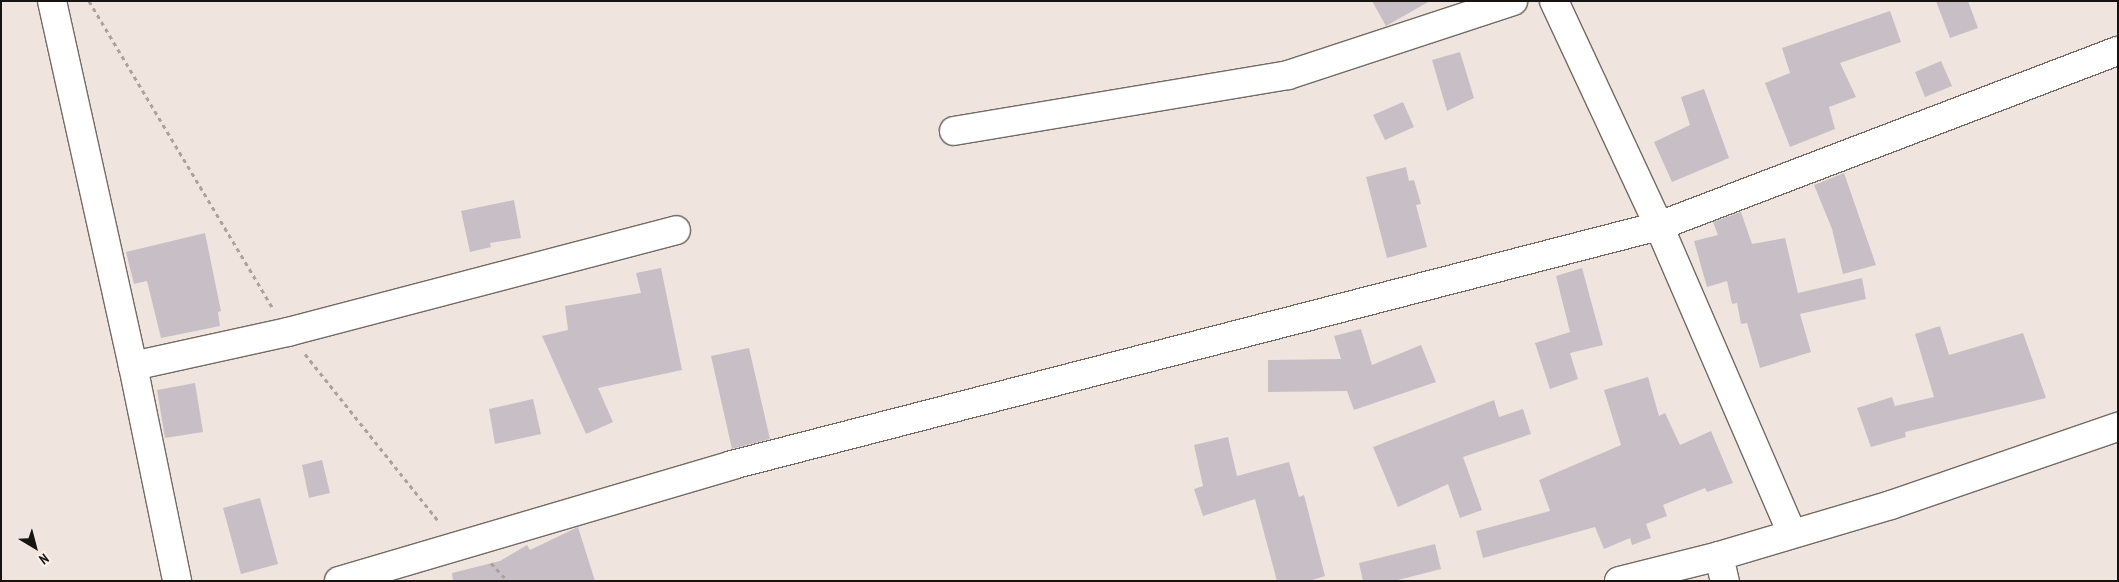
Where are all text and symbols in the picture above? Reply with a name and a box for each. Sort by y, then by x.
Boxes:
north arrow [10,522,60,572]
text: N [36,550,52,568]

